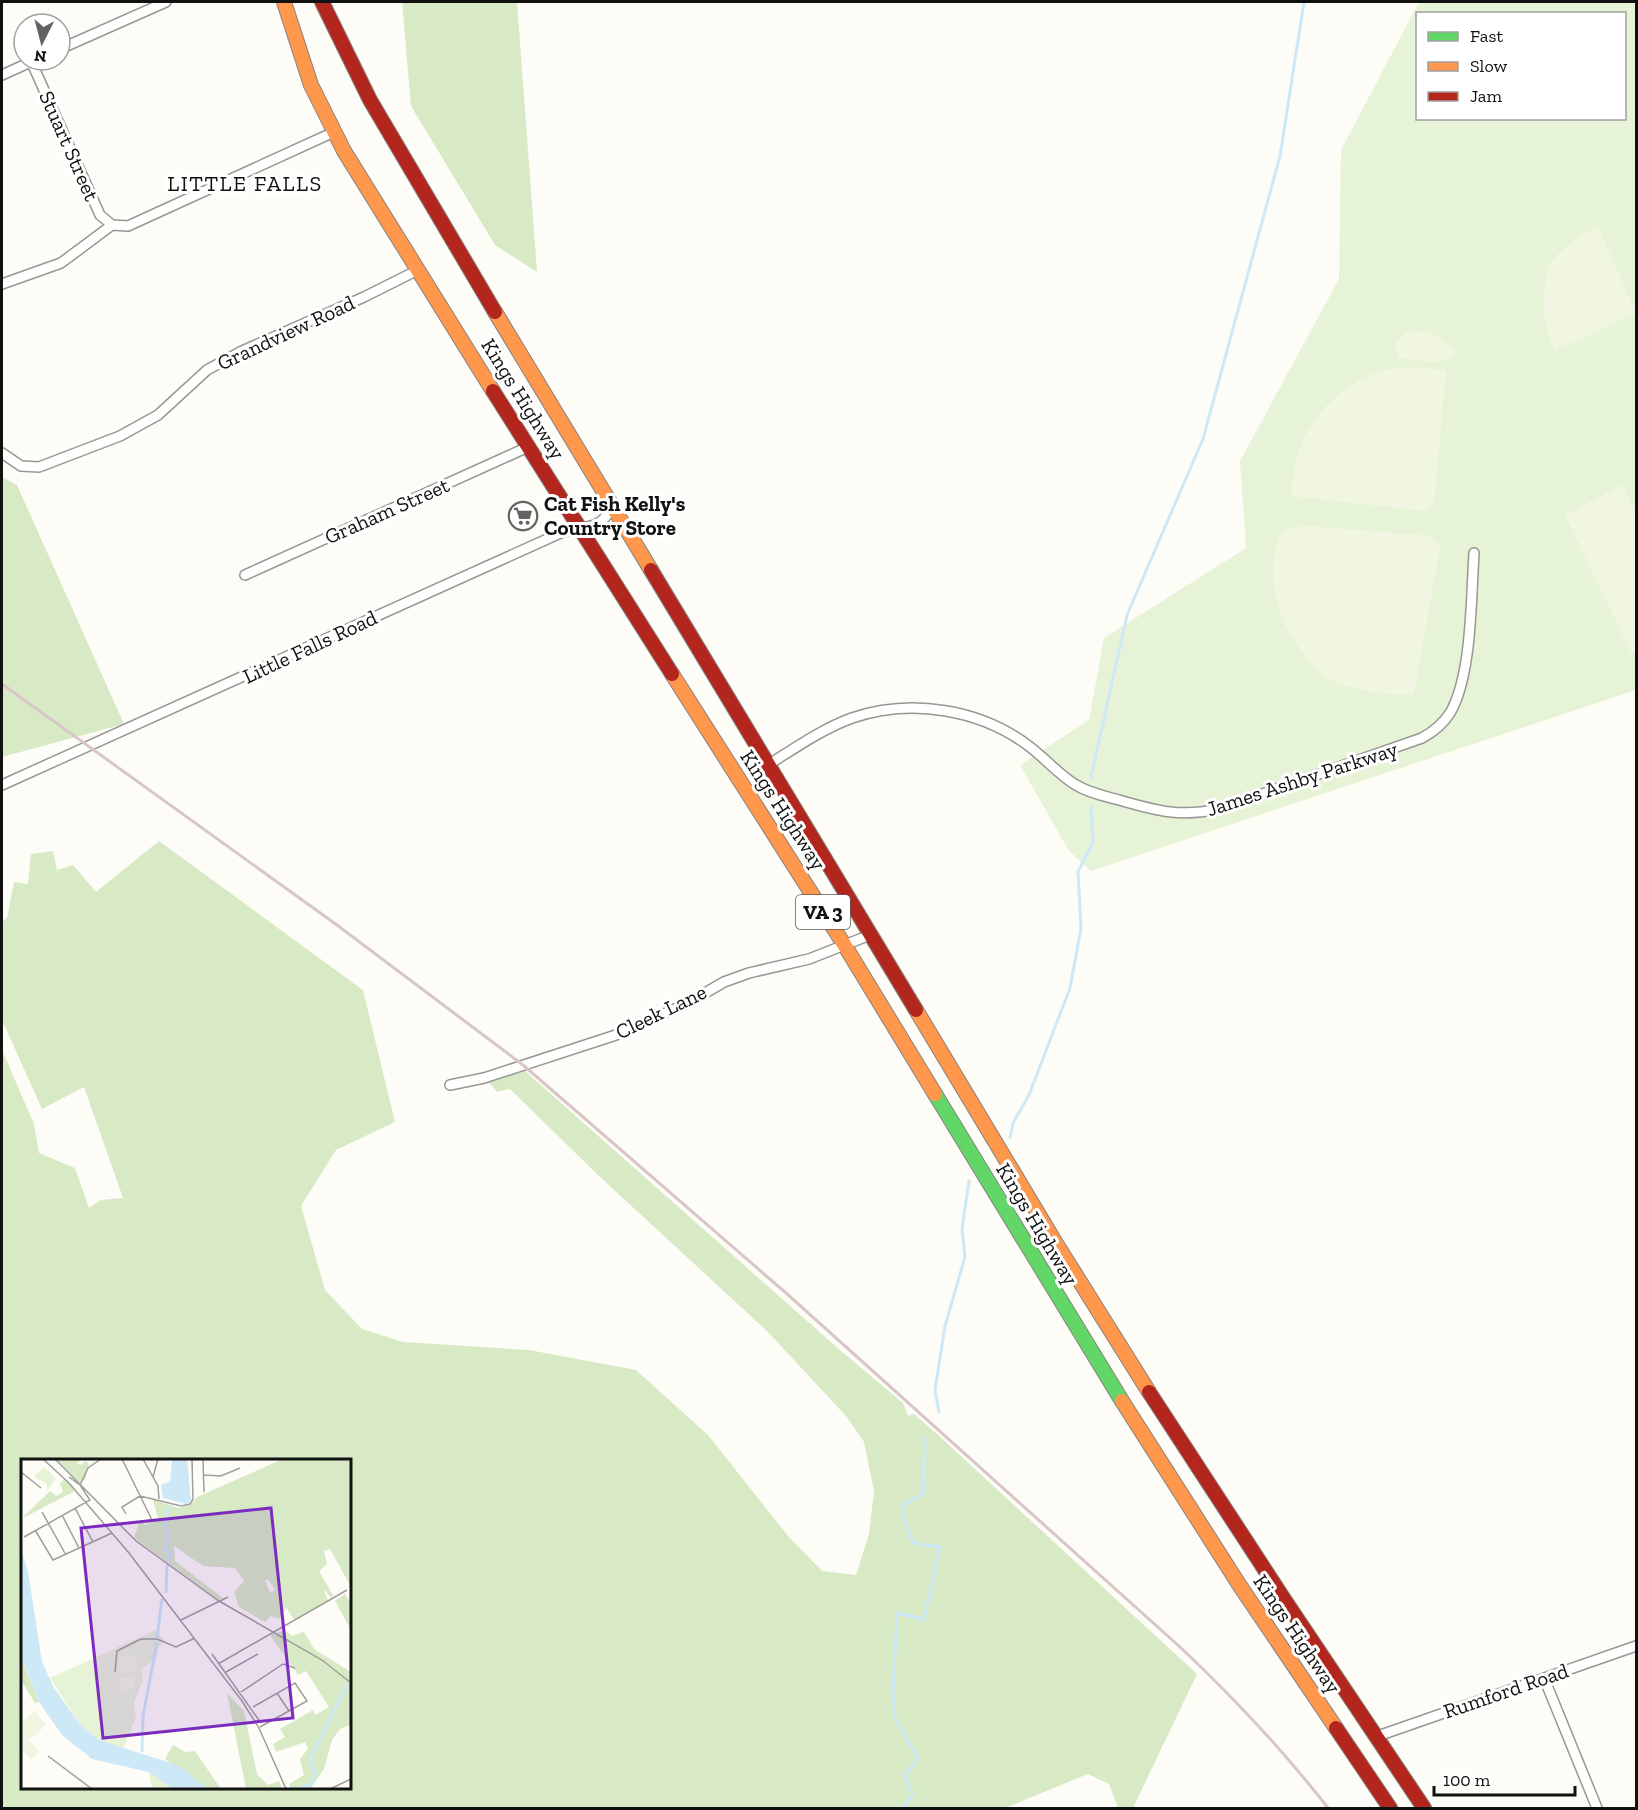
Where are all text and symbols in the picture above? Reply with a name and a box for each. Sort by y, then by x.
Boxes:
north arrow [12,12,72,72]
legend [1416,12,1626,120]
text: Fast [1470,25,1503,47]
text: N [33,46,48,67]
text: Slow [1470,55,1507,77]
text: Jam [1470,85,1502,107]
street label: Stuart Street [34,87,105,205]
district label: LITTLE FALLS [167,170,323,197]
street label: Grandview Road [213,290,359,375]
street label: Kings Highway [476,334,571,464]
street label: Graham Street [321,472,453,549]
place label: Cat Fish Kelly's Country Store [544,491,686,540]
supermarket icon: Cat Fish Kelly's Country Store [507,500,539,532]
street label: Little Falls Road [239,604,381,689]
street label: James Ashby Parkway [1203,736,1401,821]
street label: Kings Highway [735,745,832,875]
road number: VA 3 [796,895,850,929]
street label: Cleek Lane [611,979,710,1044]
street label: Kings Highway [991,1158,1084,1290]
inset map [21,1459,351,1789]
street label: Kings Highway [1248,1570,1347,1698]
street label: Rumford Road [1440,1657,1572,1724]
scale bar [1434,1759,1575,1797]
text: 100 m [1443,1769,1491,1791]

